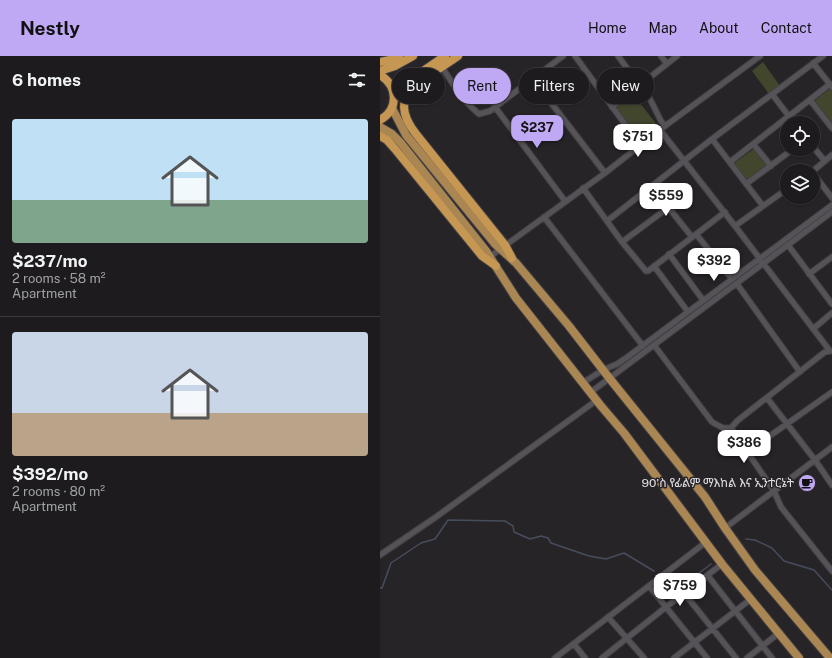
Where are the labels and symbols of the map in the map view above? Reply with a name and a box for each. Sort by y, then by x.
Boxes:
pin: $237 [513,115,561,149]
pin: $751 [614,124,662,158]
pin: $559 [642,183,690,217]
pin: $392 [690,248,738,282]
pin: $386 [720,430,768,464]
cafe icon: 90'ስ የፊልም ማእከል እና ኢንተርኔት [797,473,817,493]
place label: 90'ስ የፊልም ማእከል እና ኢንተርኔት [642,476,795,490]
pin: $759 [656,573,704,607]

